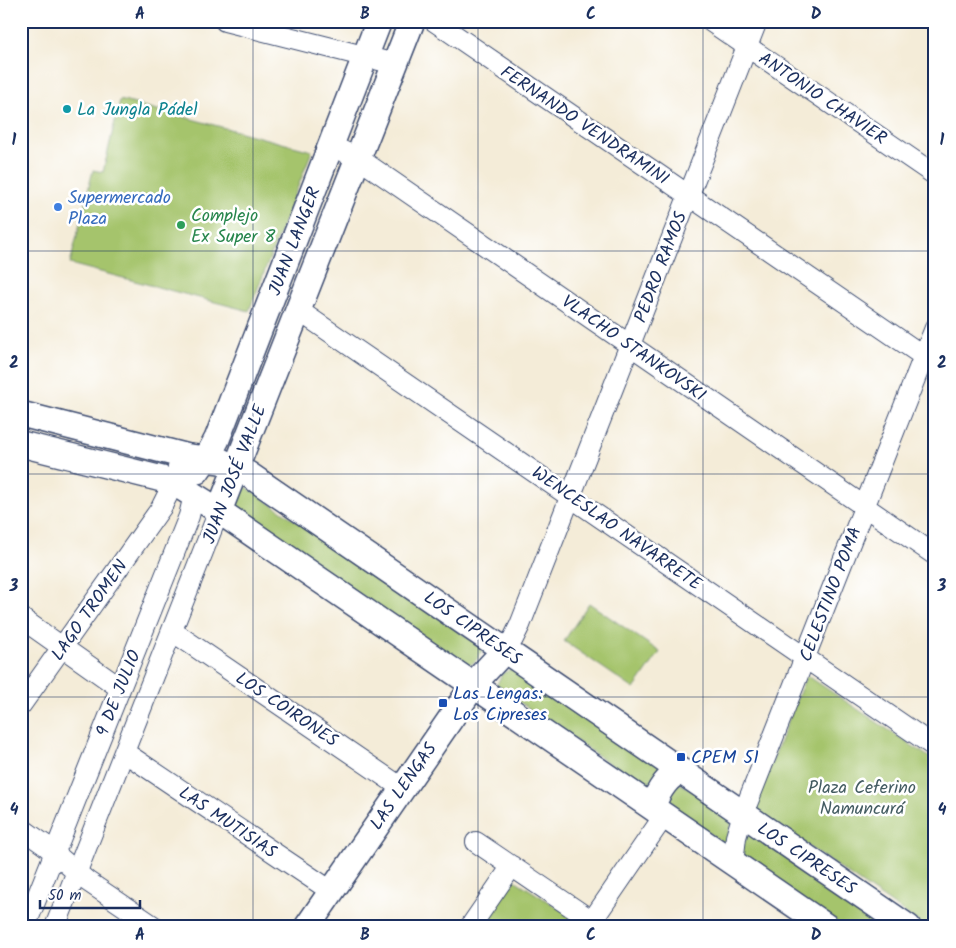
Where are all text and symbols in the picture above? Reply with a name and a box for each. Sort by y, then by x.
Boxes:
text: A [135,2,145,27]
text: B [360,2,370,27]
text: C [586,2,596,27]
text: D [811,2,822,27]
street label: ANTONIO CHAVIER [752,45,892,153]
street label: FERNANDO VENDRAMINI [494,59,675,194]
place label: La Jungla Pádel [77,96,198,125]
marker: La Jungla Pádel [61,103,73,115]
text: 1 [12,128,17,153]
text: 1 [940,128,945,153]
street label: JUAN LANGER [261,183,329,300]
place label: Supermercado Plaza [68,184,171,234]
marker: Supermercado Plaza [52,201,64,213]
place label: Complejo Ex Super 8 [191,202,276,252]
street label: PEDRO RAMOS [627,207,696,327]
marker: Complejo Ex Super 8 [175,219,187,231]
street label: VLACHO STANKOVSKI [555,288,711,410]
text: 2 [9,351,19,376]
text: 2 [937,351,947,376]
street label: JUAN JOSÉ VALLE [196,400,275,548]
street label: WENCESLAO NAVARRETE [525,459,708,599]
street label: CELESTINO POMA [792,523,871,666]
street label: LAGO TROMEN [44,554,136,668]
text: 3 [9,574,19,599]
text: 3 [937,574,947,599]
street label: LOS CIPRESES [417,585,528,674]
street label: 9 DE JULIO [89,646,150,741]
street label: LOS COIRONES [229,665,344,756]
place label: Las Lengas: Los Cipreses [453,680,547,730]
marker: Las Lengas: Los Cipreses [437,697,449,709]
street label: LAS LENGAS [363,737,445,837]
place label: CPEM 51 [691,744,759,773]
marker: CPEM 51 [675,751,687,763]
park label: Plaza Ceferino Namuncurá [808,774,916,824]
street label: LAS MUTISIAS [172,780,283,867]
text: 4 [10,798,19,823]
text: 4 [938,798,947,823]
street label: LOS CIPRESES [751,815,862,904]
scale bar [40,878,140,910]
text: 50 m [48,884,82,908]
text: A [135,923,145,948]
text: B [360,923,370,948]
text: C [586,923,596,948]
text: D [811,923,822,948]

